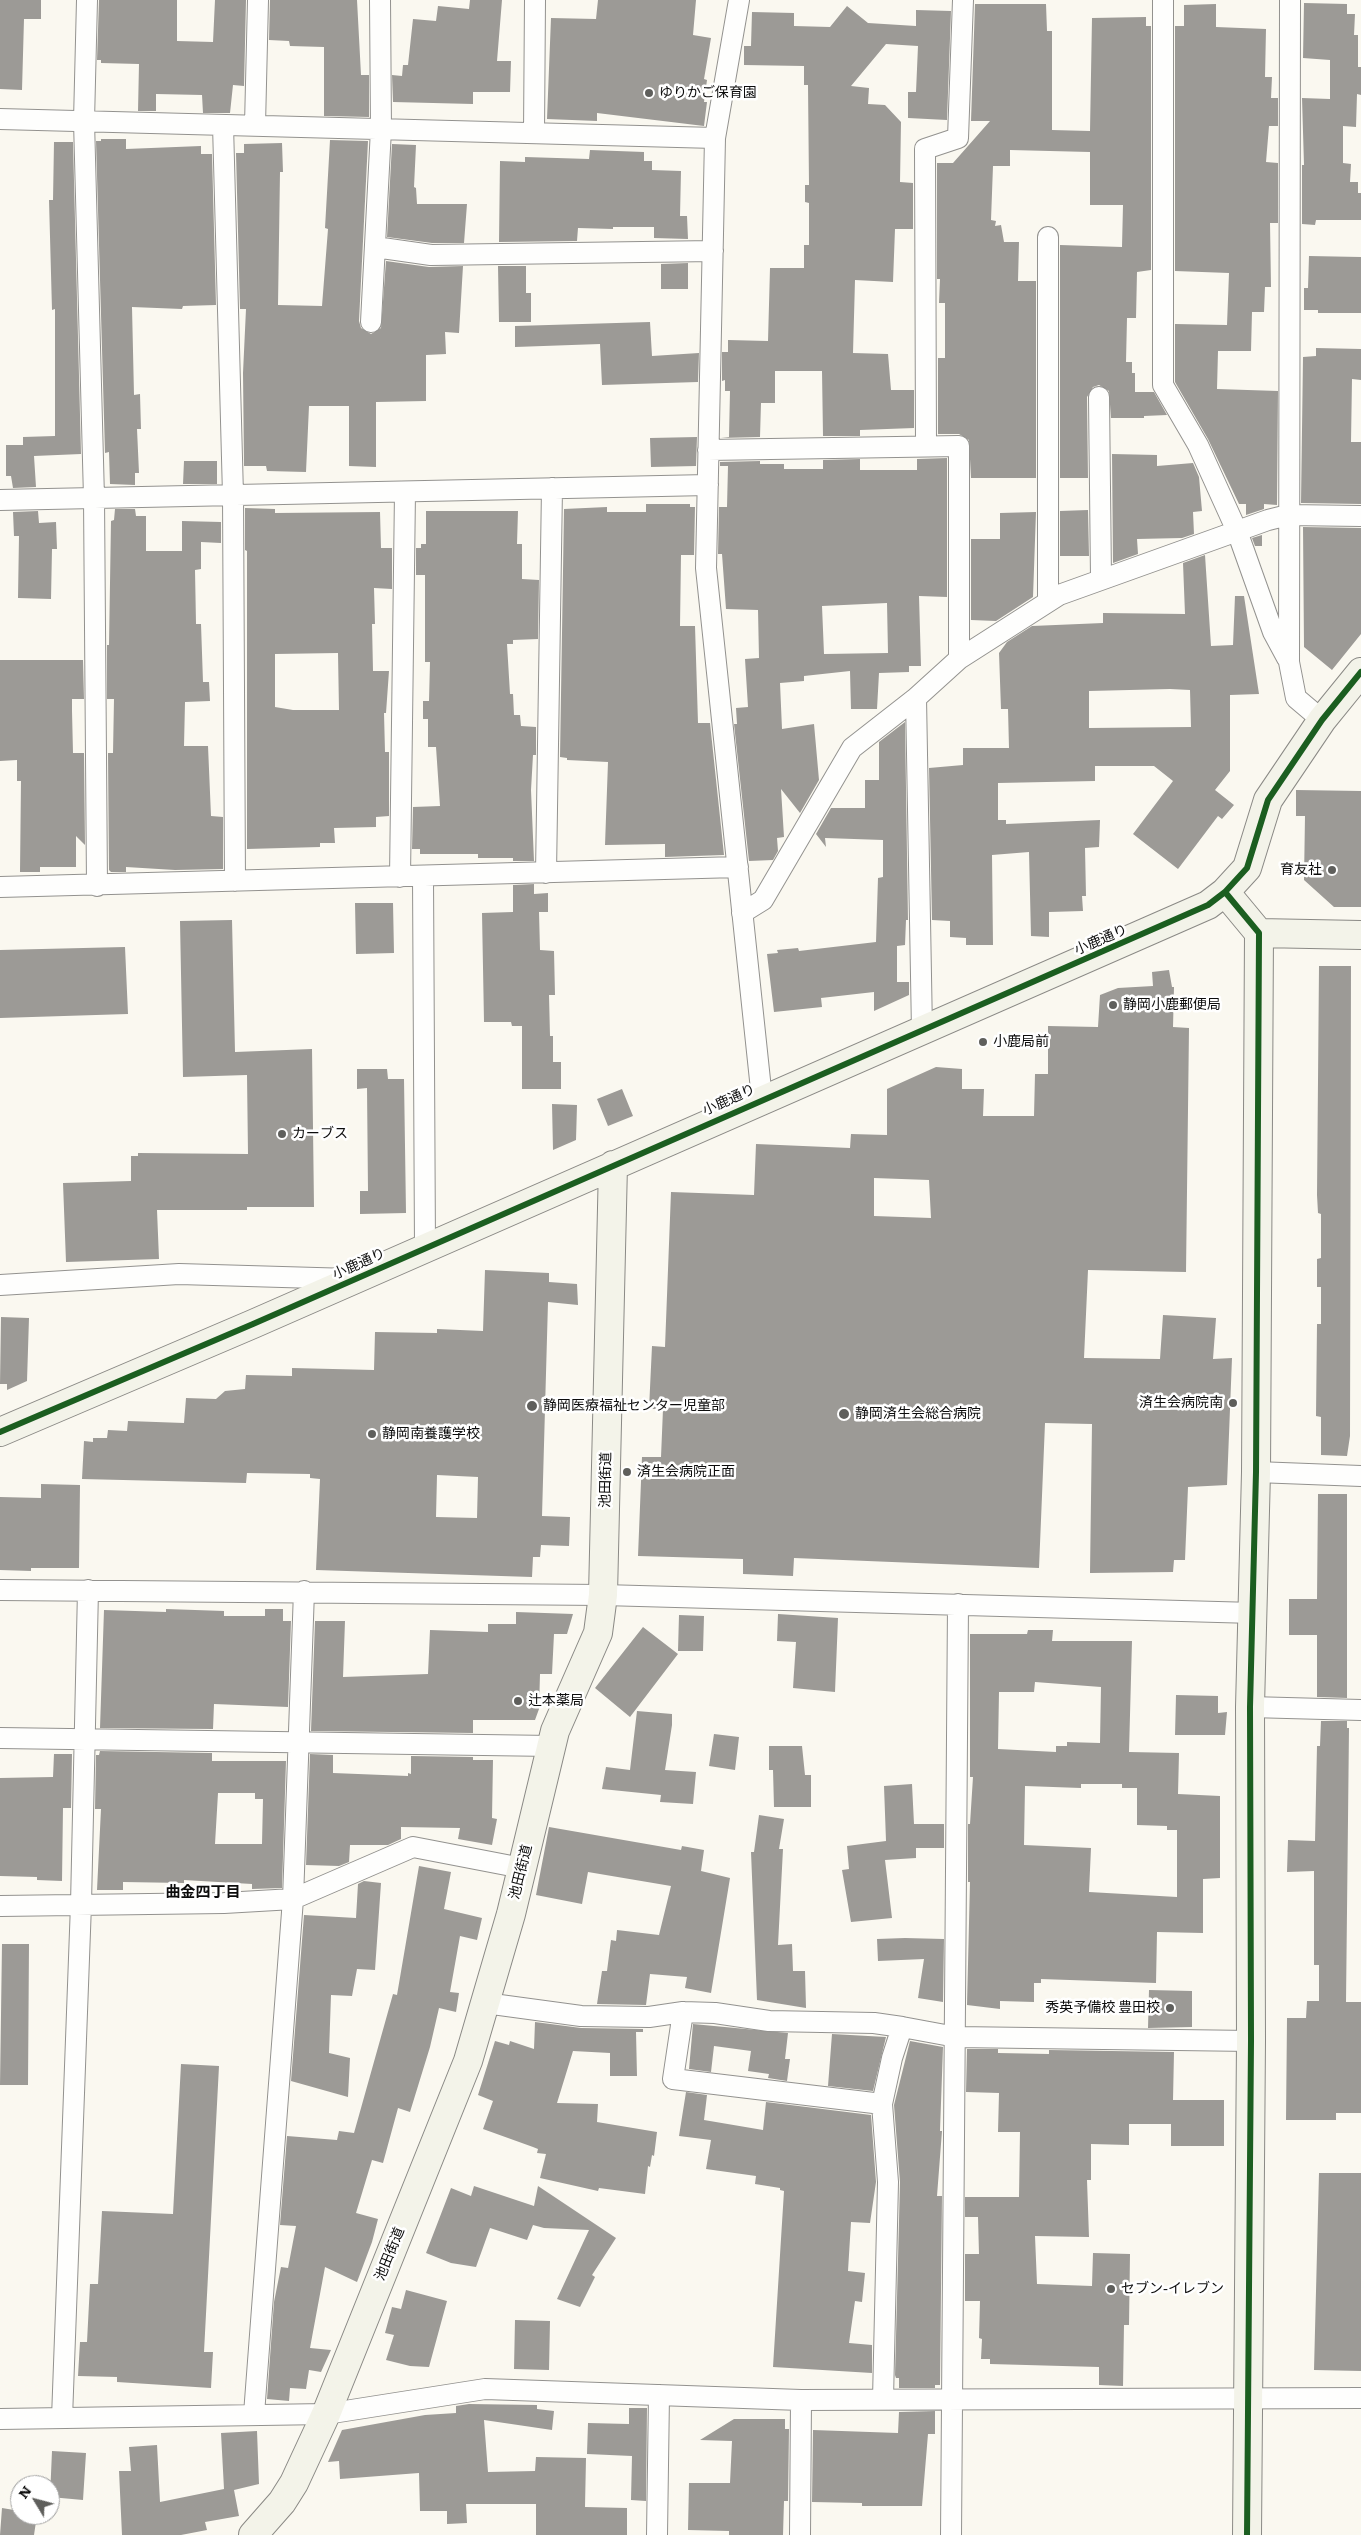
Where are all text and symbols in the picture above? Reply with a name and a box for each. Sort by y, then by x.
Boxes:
place label: ゆりかご保育園 [659,85,757,101]
marker: ゆりかご保育園 [643,87,655,99]
place label: 育友社 [1280,862,1322,878]
marker: 育友社 [1326,864,1338,876]
street label: 小鹿通り [1072,921,1130,959]
place label: 静岡小鹿郵便局 [1123,997,1221,1013]
marker: 静岡小鹿郵便局 [1107,999,1119,1011]
place label: 小鹿局前 [993,1034,1049,1050]
marker: 小鹿局前 [977,1036,989,1048]
street label: 小鹿通り [700,1081,758,1119]
place label: カーブス [292,1126,348,1142]
marker: カーブス [276,1128,288,1140]
street label: 小鹿通り [330,1245,388,1283]
place label: 済生会病院南 [1139,1395,1223,1411]
marker: 済生会病院南 [1227,1397,1239,1409]
place label: 静岡医療福祉センター児童部 [543,1398,725,1414]
marker: 静岡医療福祉センター児童部 [525,1399,539,1413]
place label: 静岡済生会総合病院 [855,1406,981,1422]
marker: 静岡済生会総合病院 [837,1407,851,1421]
place label: 静岡南養護学校 [382,1426,480,1442]
marker: 静岡南養護学校 [366,1428,378,1440]
street label: 池田街道 [597,1452,615,1508]
place label: 済生会病院正面 [637,1464,735,1480]
marker: 済生会病院正面 [621,1466,633,1478]
place label: 辻本薬局 [528,1693,584,1709]
marker: 辻本薬局 [512,1695,524,1707]
street label: 池田街道 [506,1843,536,1901]
district label: 曲金四丁目 [166,1884,240,1902]
place label: 秀英予備校 豊田校 [1045,2000,1160,2016]
marker: 秀英予備校 豊田校 [1164,2002,1176,2014]
street label: 池田街道 [372,2225,408,2283]
place label: セブン-イレブン [1121,2281,1224,2297]
marker: セブン-イレブン [1105,2283,1117,2295]
north arrow [10,2475,60,2525]
text: N [12,2481,35,2502]

